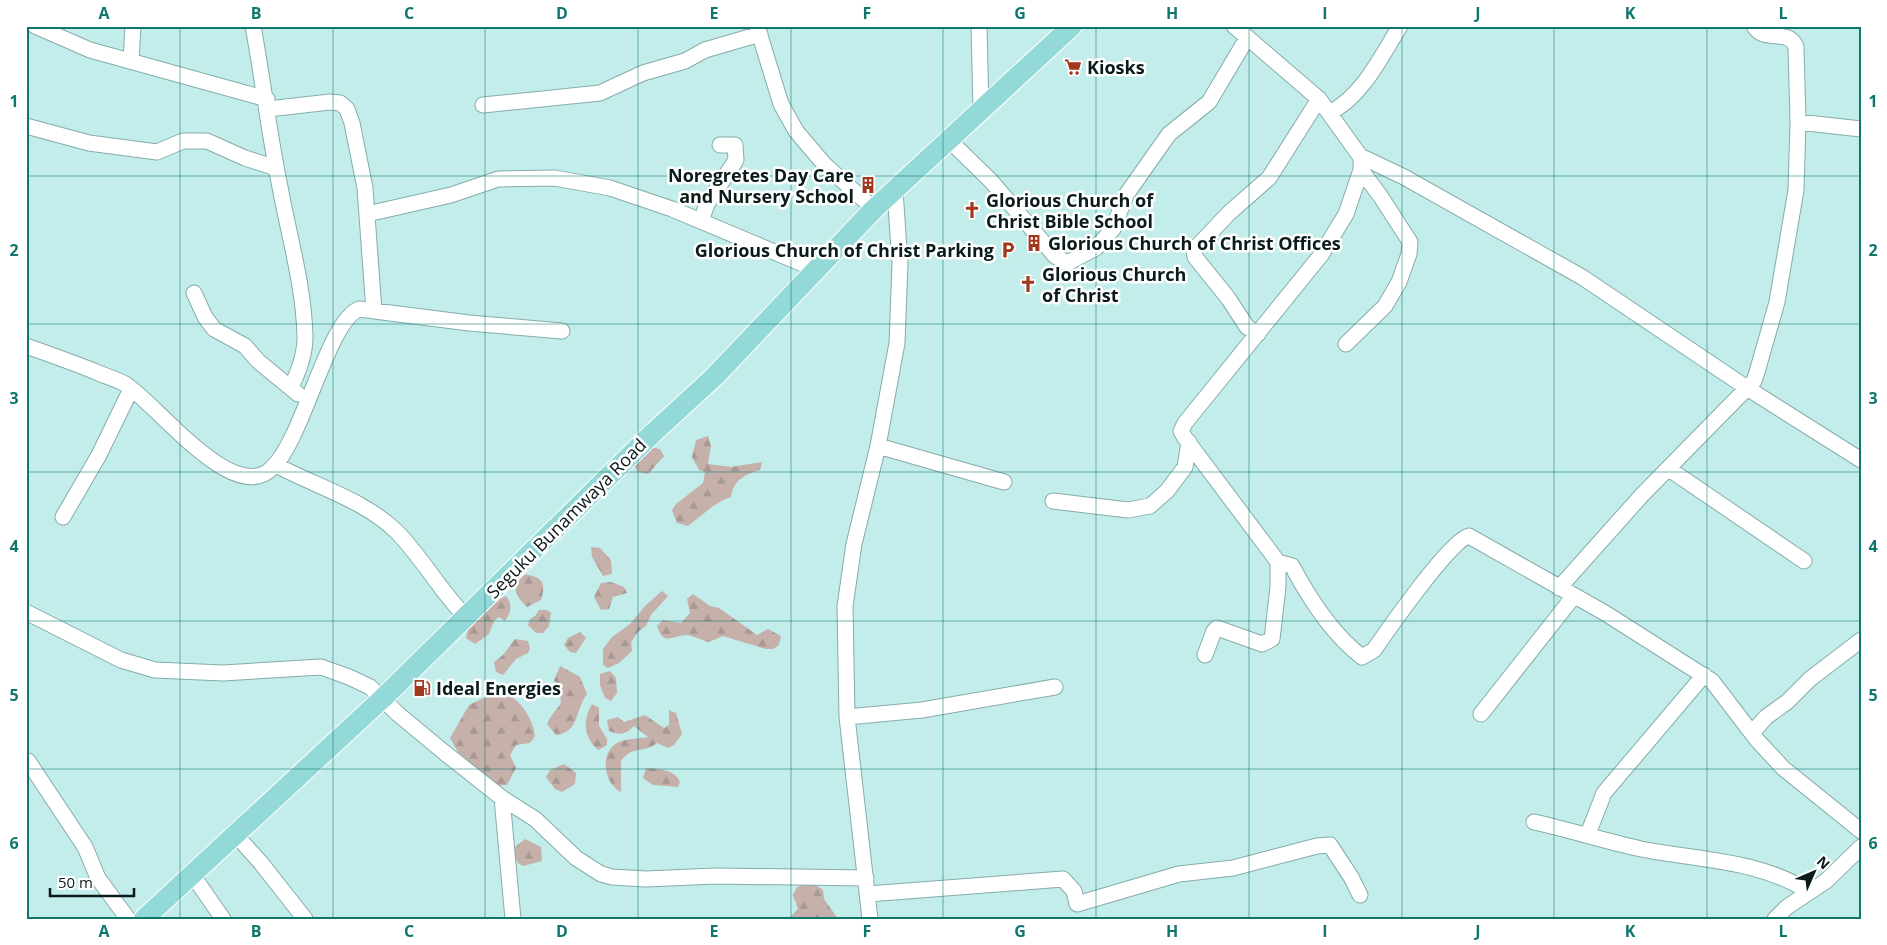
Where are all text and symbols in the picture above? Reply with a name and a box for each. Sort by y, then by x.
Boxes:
text: A [98,2,110,24]
text: B [251,2,261,24]
text: C [404,2,414,24]
text: D [556,2,568,24]
text: E [710,2,719,24]
text: F [863,2,871,24]
text: G [1014,2,1026,24]
text: H [1166,2,1178,24]
text: I [1322,2,1328,24]
text: J [1473,2,1481,24]
text: K [1625,2,1636,24]
text: L [1778,2,1788,24]
place label: Kiosks [1087,55,1145,79]
supermarket icon: Kiosks [1063,57,1083,77]
text: 1 [9,90,19,112]
text: 1 [1868,90,1878,112]
place label: Noregretes Day Care and Nursery School [668,163,854,208]
building icon: Noregretes Day Care and Nursery School [858,175,878,195]
place label: Glorious Church of Christ Bible School [986,188,1154,233]
church icon: Glorious Church of Christ Bible School [962,200,982,220]
place label: Glorious Church of Christ Offices [1048,231,1341,255]
building icon: Glorious Church of Christ Offices [1024,233,1044,253]
place label: Glorious Church of Christ Parking [695,238,994,262]
text: 2 [9,239,19,261]
text: 2 [1868,239,1878,261]
parking icon: Glorious Church of Christ Parking [998,240,1018,260]
place label: Glorious Church of Christ [1042,262,1186,307]
church icon: Glorious Church of Christ [1018,274,1038,294]
text: 3 [9,387,19,409]
text: 3 [1868,387,1878,409]
street label: Seguku Bunamwaya Road [481,433,651,603]
text: 4 [9,535,19,557]
text: 4 [1868,535,1878,557]
place label: Ideal Energies [436,676,561,700]
fuel station icon: Ideal Energies [412,678,432,698]
text: 5 [9,684,19,706]
text: 5 [1868,684,1878,706]
text: 6 [9,832,19,854]
text: 6 [1868,832,1878,854]
north arrow [1790,848,1840,898]
text: N [1813,852,1834,873]
scale bar [50,865,134,897]
text: 50 m [58,872,93,892]
text: A [98,920,110,942]
text: B [251,920,261,942]
text: C [404,920,414,942]
text: D [556,920,568,942]
text: E [710,920,719,942]
text: F [863,920,871,942]
text: G [1014,920,1026,942]
text: H [1166,920,1178,942]
text: I [1322,920,1328,942]
text: J [1473,920,1481,942]
text: K [1625,920,1636,942]
text: L [1778,920,1788,942]

